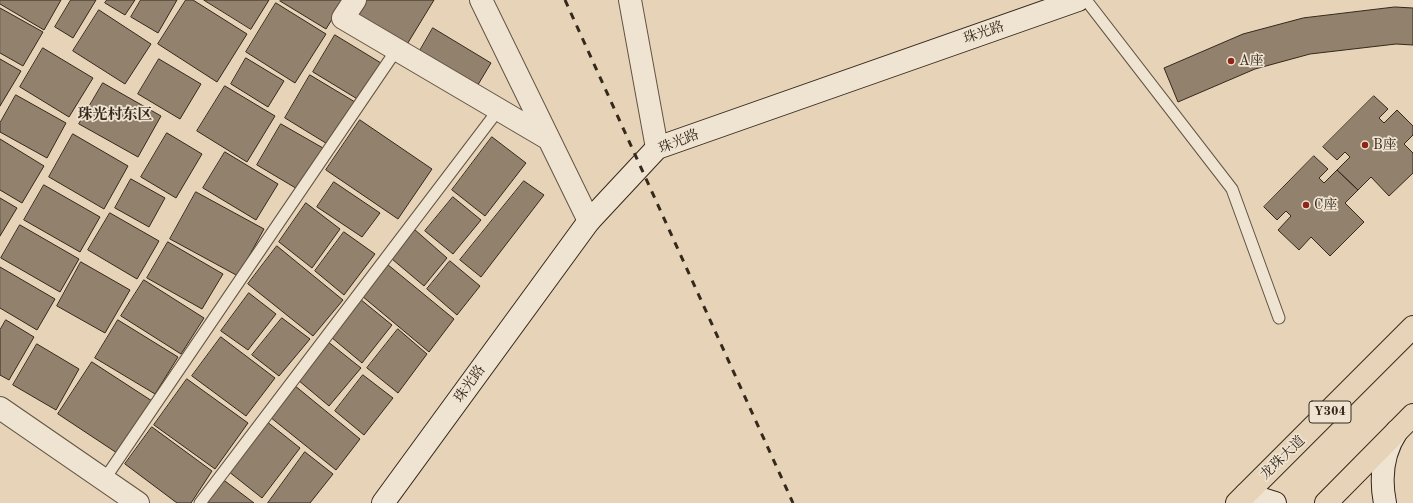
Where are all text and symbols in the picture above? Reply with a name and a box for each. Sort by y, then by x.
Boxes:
street label: 珠光路 [961,18,1007,48]
place label: A座 [1239,53,1264,69]
marker: A座 [1226,56,1236,66]
district label: 珠光村东区 [78,106,152,124]
street label: 珠光路 [656,126,702,158]
place label: B座 [1373,137,1397,153]
marker: B座 [1360,140,1370,150]
place label: C座 [1314,197,1337,213]
marker: C座 [1301,200,1311,210]
street label: 珠光路 [451,362,489,406]
road number: Y304 [1309,401,1351,423]
street label: 龙珠大道 [1257,433,1309,483]

